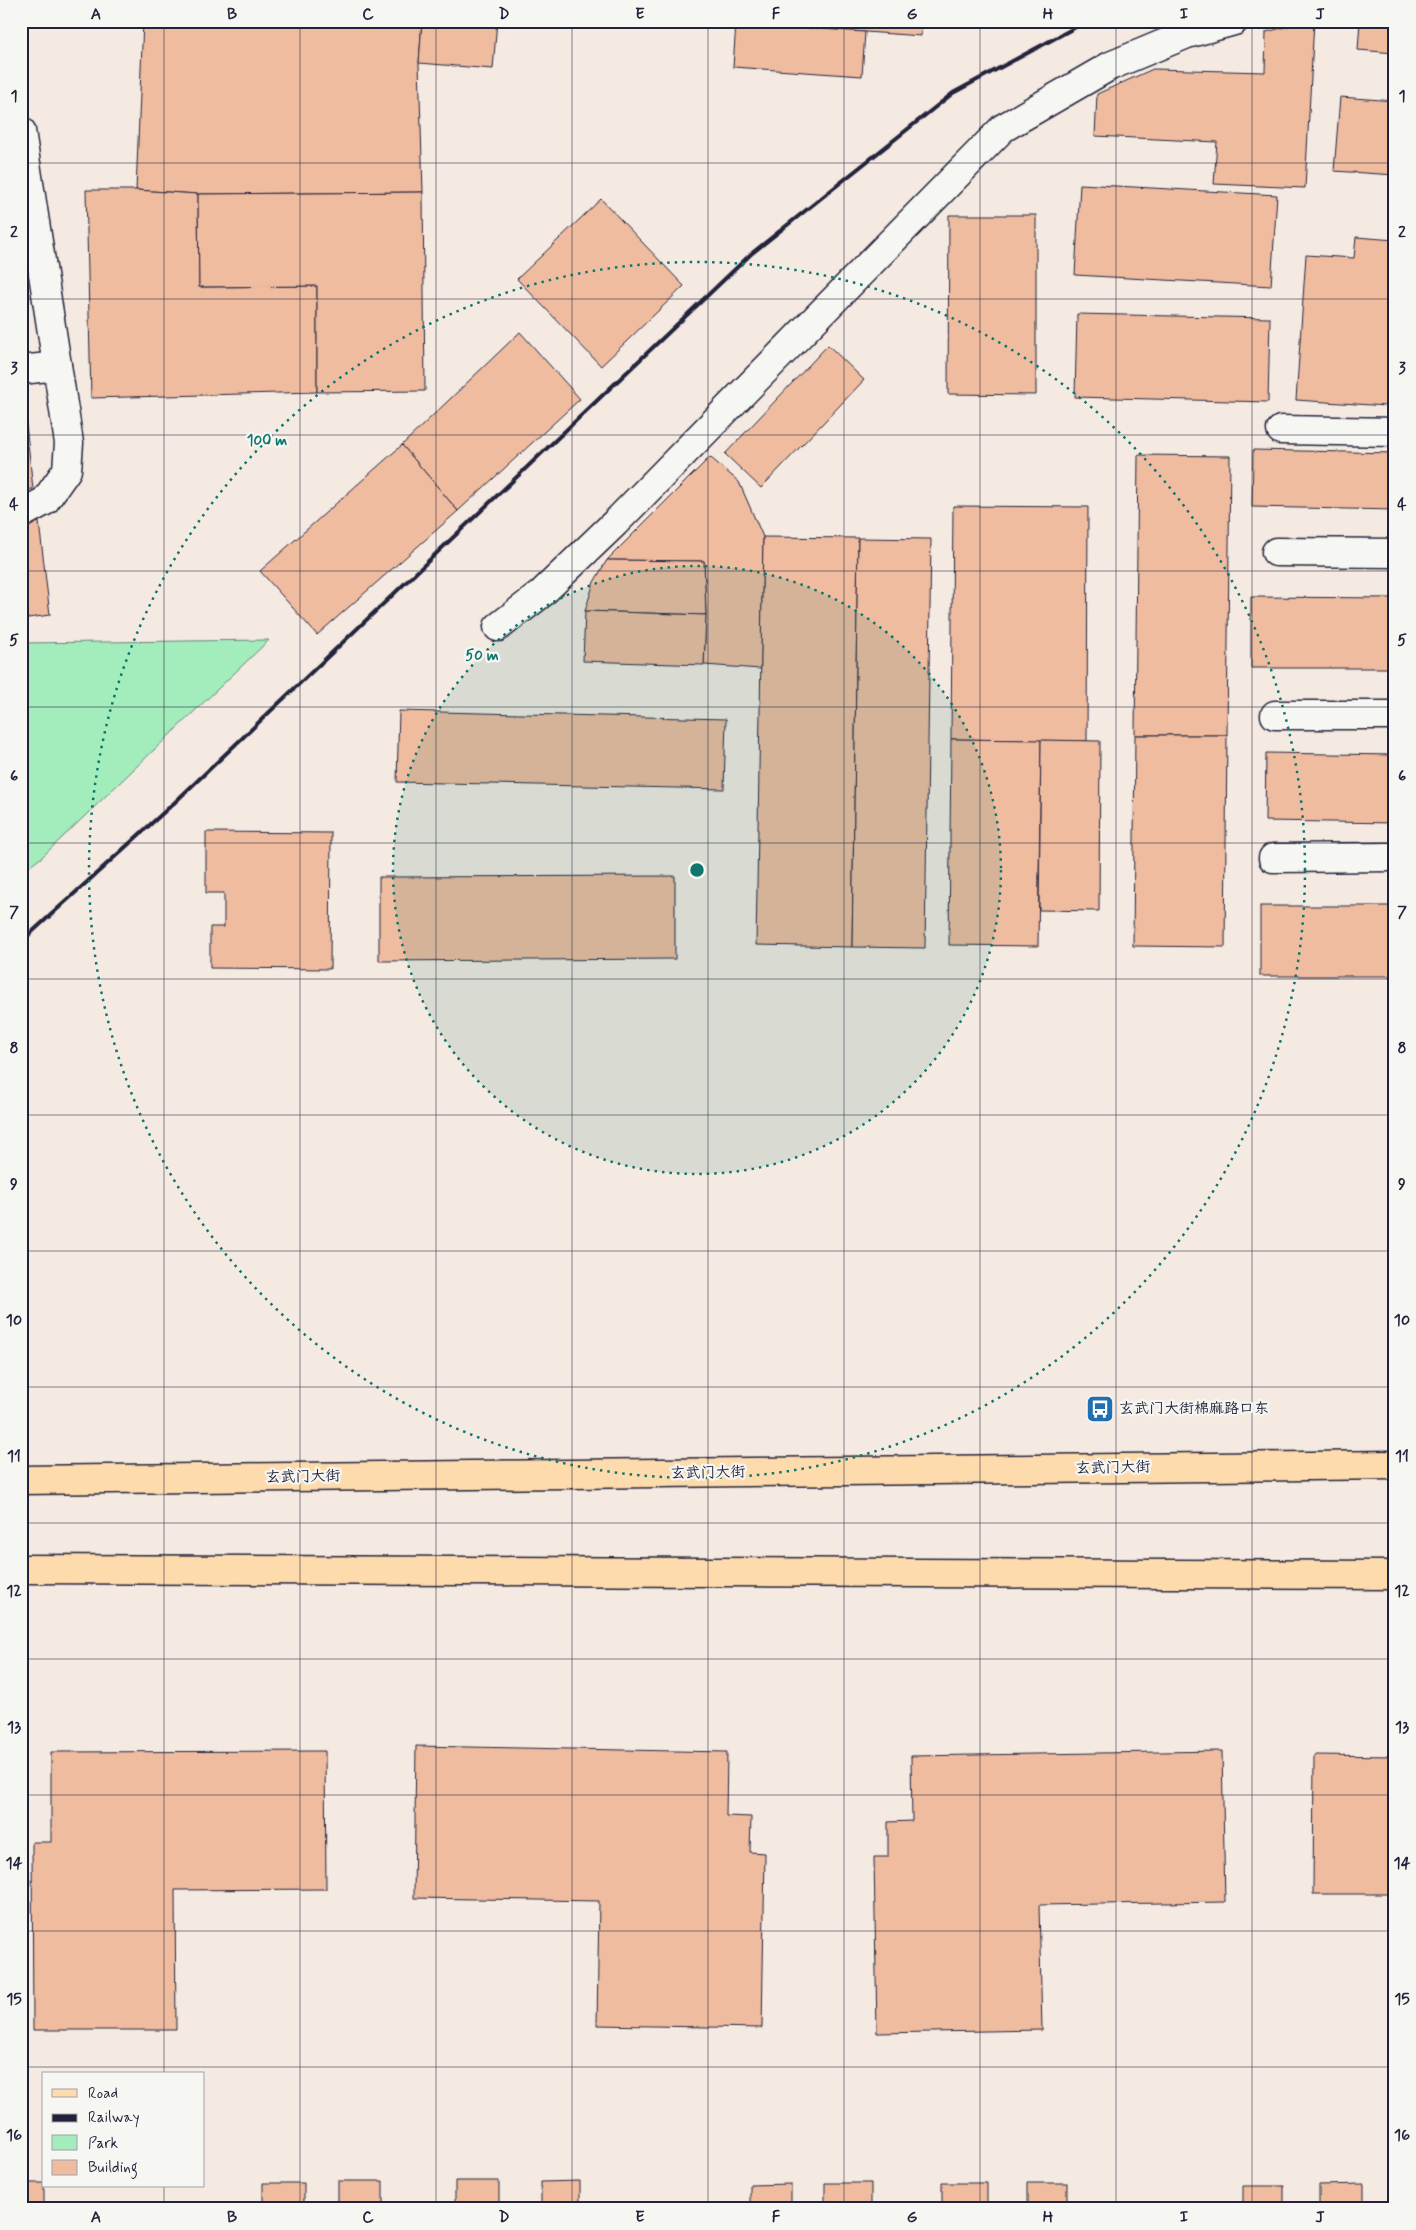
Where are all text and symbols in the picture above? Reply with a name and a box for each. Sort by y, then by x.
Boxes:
text: A [91,4,101,25]
text: B [227,4,237,25]
text: C [362,4,374,25]
text: D [498,4,510,25]
text: E [635,4,645,25]
text: F [772,4,781,25]
text: G [907,4,918,25]
text: H [1043,4,1054,25]
text: I [1180,4,1189,25]
text: J [1315,4,1325,25]
text: 1 [10,86,18,107]
text: 1 [1398,86,1406,107]
text: 2 [10,222,18,243]
text: 2 [1398,222,1406,243]
text: 3 [10,358,18,379]
text: 3 [1398,358,1406,379]
text: 100 m [247,431,287,451]
text: 4 [9,494,19,515]
text: 4 [1397,494,1407,515]
text: 5 [9,630,19,651]
text: 5 [1397,630,1407,651]
text: 50 m [465,646,499,666]
text: 6 [10,766,18,787]
text: 6 [1398,766,1406,787]
centre of rings [688,861,706,879]
text: 7 [9,902,19,923]
text: 7 [1397,902,1407,923]
text: 8 [9,1038,19,1059]
text: 8 [1397,1038,1407,1059]
text: 9 [10,1174,18,1195]
text: 9 [1398,1174,1406,1195]
text: 10 [6,1310,22,1331]
text: 10 [1394,1310,1410,1331]
bus stop icon: 玄武门大街棉麻路口东 [1085,1394,1115,1424]
place label: 玄武门大街棉麻路口东 [1119,1399,1269,1419]
text: 11 [7,1446,21,1467]
text: 11 [1395,1446,1409,1467]
street label: 玄武门大街 [1075,1457,1151,1479]
street label: 玄武门大街 [670,1462,746,1484]
street label: 玄武门大街 [265,1466,341,1488]
text: 12 [6,1581,22,1602]
text: 12 [1394,1581,1410,1602]
text: 13 [7,1717,21,1738]
text: 13 [1395,1717,1409,1738]
text: 14 [6,1853,23,1874]
text: 14 [1394,1853,1411,1874]
text: 15 [6,1989,22,2010]
text: 15 [1394,1989,1410,2010]
legend [42,2072,205,2188]
text: Road [88,2084,118,2104]
text: Railway [88,2108,140,2128]
text: 16 [6,2125,22,2146]
text: 16 [1394,2125,1410,2146]
text: Park [88,2134,118,2154]
text: Building [88,2158,138,2179]
text: A [91,2207,101,2228]
text: B [227,2207,237,2228]
text: C [362,2207,374,2228]
text: D [498,2207,510,2228]
text: E [635,2207,645,2228]
text: F [772,2207,781,2228]
text: G [907,2207,918,2228]
text: H [1043,2207,1054,2228]
text: I [1180,2207,1189,2228]
text: J [1315,2207,1325,2228]

